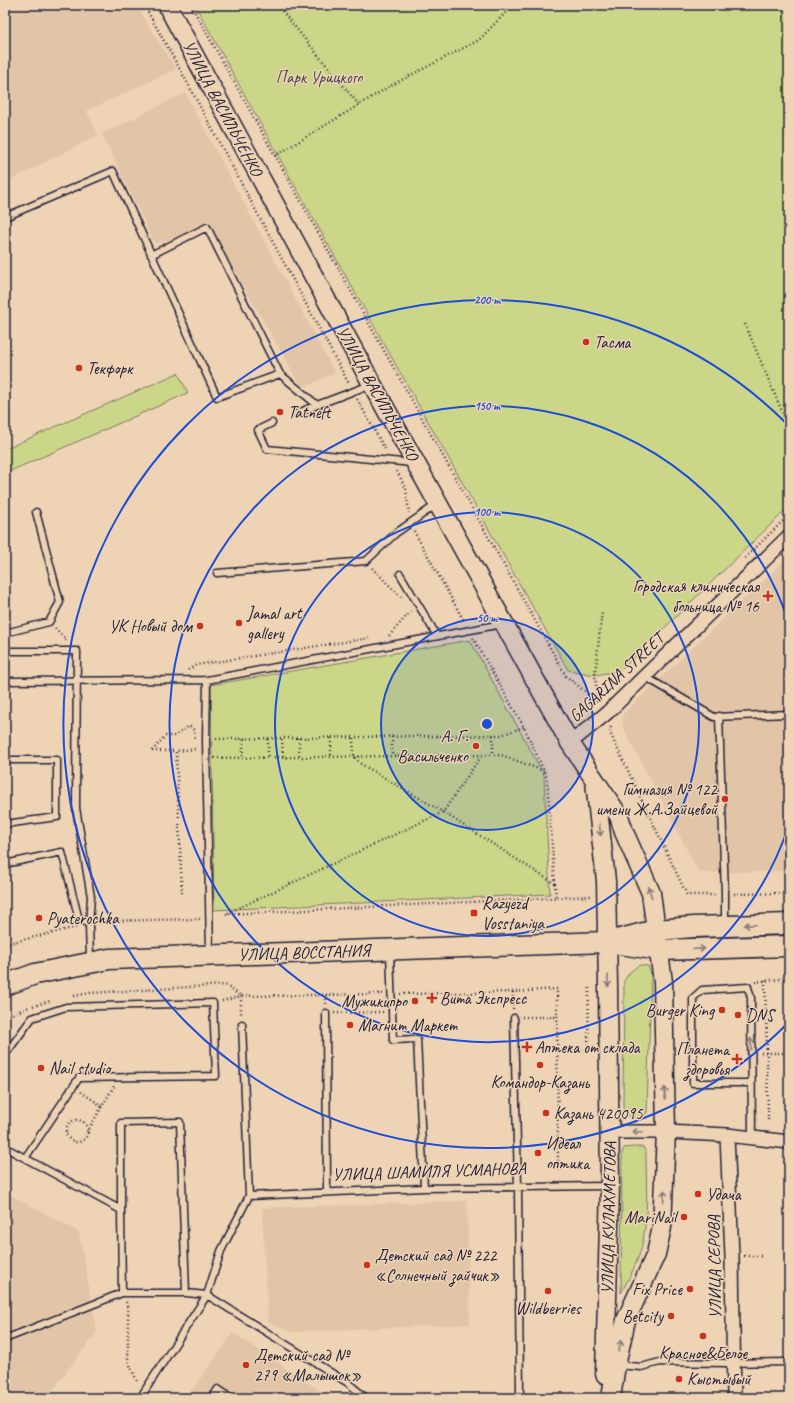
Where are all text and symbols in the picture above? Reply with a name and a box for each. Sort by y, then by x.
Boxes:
street label: УЛИЦА ВАСИЛЬЧЕНКО [178,37,268,182]
park label: Парк Урицкого [276,67,363,88]
text: 200 m [474,292,501,308]
street label: УЛИЦА ВАСИЛЬЧЕНКО [332,322,424,466]
place label: Тасма [594,332,632,353]
marker: Тасма [581,337,591,347]
place label: Текфорк [87,358,134,379]
marker: Текфорк [74,363,84,373]
text: 150 m [474,398,501,414]
place label: Tatneft [288,402,332,423]
marker: Tatneft [275,407,285,417]
text: 100 m [474,504,501,520]
place label: Городская клиническая больница № 16 [633,576,760,617]
marker: Городская клиническая больница № 16 [762,590,774,602]
place label: Jamal art gallery [246,603,304,644]
text: 50 m [477,610,498,626]
place label: УК Новый дом [109,616,193,637]
marker: Jamal art gallery [234,618,244,628]
marker: УК Новый дом [195,621,205,631]
street label: GAGARINA STREET [565,625,671,727]
centre of rings [480,717,494,731]
place label: А. Г. Васильченко [398,726,469,767]
marker: А. Г. Васильченко [471,741,481,751]
place label: Гимназия № 122 имени Ж.А.Зайцевой [596,779,718,820]
marker: Гимназия № 122 имени Ж.А.Зайцевой [720,794,730,804]
one-way arrow [596,823,604,836]
one-way arrow [645,886,653,898]
place label: Razyezd Vosstaniya [482,893,545,934]
place label: Pyaterochka [47,908,120,929]
marker: Razyezd Vosstaniya [469,908,479,918]
marker: Pyaterochka [34,913,44,923]
one-way arrow [744,922,757,929]
street label: УЛИЦА ВОССТАНИЯ [238,940,373,965]
one-way arrow [692,945,705,953]
one-way arrow [604,974,612,987]
place label: Вита Экспресс [440,988,527,1009]
place label: Мужикипро [341,991,408,1012]
marker: Вита Экспресс [427,993,437,1003]
marker: Мужикипро [410,996,420,1006]
place label: Burger King [646,1000,716,1021]
marker: Burger King [717,1005,727,1015]
place label: DNS [746,1005,776,1026]
marker: DNS [733,1010,743,1020]
place label: Магнит Маркет [358,1015,458,1036]
marker: Магнит Маркет [345,1020,355,1030]
place label: Аптека от склада [535,1037,641,1058]
one-way arrow [747,1038,755,1051]
place label: Планета здоровья [676,1039,731,1081]
marker: Аптека от склада [522,1042,532,1052]
marker: Планета здоровья [732,1054,742,1064]
place label: Nail studio [49,1058,112,1079]
marker: Командор-Казань [535,1060,545,1070]
marker: Nail studio [36,1063,46,1073]
place label: Командор-Казань [491,1072,591,1094]
one-way arrow [661,1087,669,1100]
place label: Казань 420095 [554,1103,644,1125]
marker: Казань 420095 [541,1108,551,1118]
one-way arrow [632,1128,645,1136]
place label: Идеал оптика [546,1133,591,1174]
street label: УЛИЦА КУЛАХМЕТОВА [597,1141,620,1294]
marker: Идеал оптика [533,1148,543,1158]
street label: УЛИЦА ШАМИЛЯ УСМАНОВА [332,1158,528,1185]
place label: Удача [706,1184,742,1205]
marker: Удача [693,1189,703,1199]
one-way arrow [660,1190,667,1203]
place label: MariNail [624,1207,679,1228]
marker: MariNail [679,1212,689,1222]
street label: УЛИЦА СЕРОВА [703,1215,726,1319]
place label: Детский сад № 222 «Солнечный зайчик» [375,1245,500,1287]
marker: Детский сад № 222 «Солнечный зайчик» [362,1260,372,1270]
place label: Fix Price [632,1279,683,1300]
marker: Fix Price [685,1284,695,1294]
marker: Wildberries [543,1286,553,1296]
place label: Wildberries [515,1298,583,1319]
place label: Betcity [622,1306,664,1327]
marker: Betcity [666,1311,676,1321]
marker: Красное&Белое [698,1331,708,1341]
one-way arrow [617,1340,625,1353]
place label: Красное&Белое [659,1343,748,1364]
place label: Детский сад № 279 «Малышок» [254,1345,361,1386]
marker: Детский сад № 279 «Малышок» [241,1360,251,1370]
place label: Кыстыбый [687,1369,752,1390]
marker: Кыстыбый [674,1374,684,1384]

